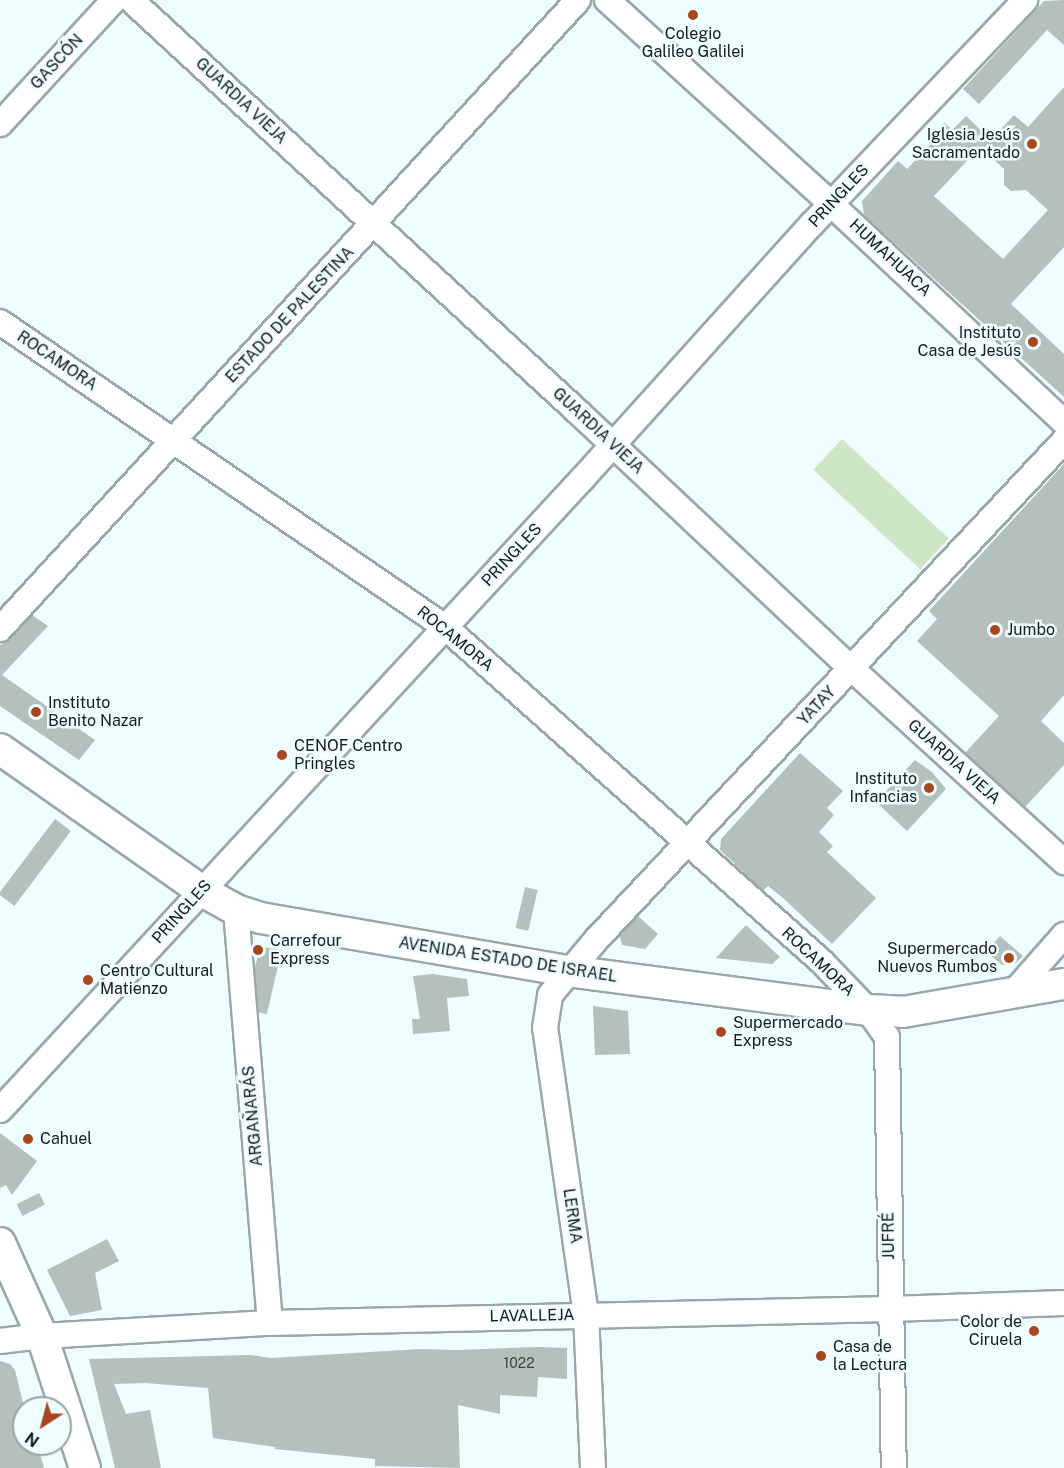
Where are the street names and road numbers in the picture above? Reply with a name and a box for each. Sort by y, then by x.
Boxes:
street label: GASCÓN [27,31,87,93]
street label: GUARDIA VIEJA [191,54,291,148]
street label: PRINGLES [805,160,873,232]
street label: HUMAHUACA [845,215,935,301]
street label: ESTADO DE PALESTINA [222,243,358,387]
street label: ROCAMORA [13,327,101,395]
street label: GUARDIA VIEJA [548,384,648,478]
street label: PRINGLES [478,519,546,591]
street label: ROCAMORA [413,602,497,676]
street label: YATAY [794,682,840,730]
street label: GUARDIA VIEJA [904,715,1004,809]
street label: PRINGLES [148,876,216,948]
street label: ROCAMORA [778,923,858,1001]
street label: AVENIDA ESTADO DE ISRAEL [397,933,619,987]
street label: ARGAÑARÁS [239,1065,267,1167]
street label: LERMA [559,1187,585,1245]
street label: JUFRÉ [879,1212,899,1260]
street label: LAVALLEJA [489,1306,575,1326]

